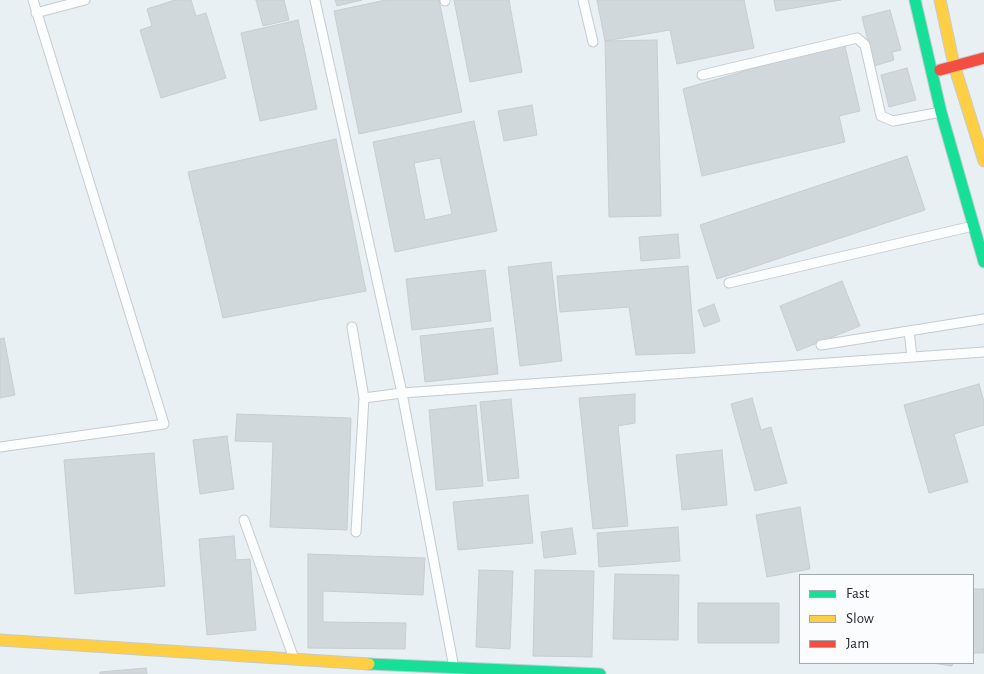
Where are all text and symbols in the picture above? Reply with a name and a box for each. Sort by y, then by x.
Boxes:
legend [799,574,974,664]
text: Fast [846,586,869,601]
text: Slow [846,611,874,626]
text: Jam [846,636,869,651]

